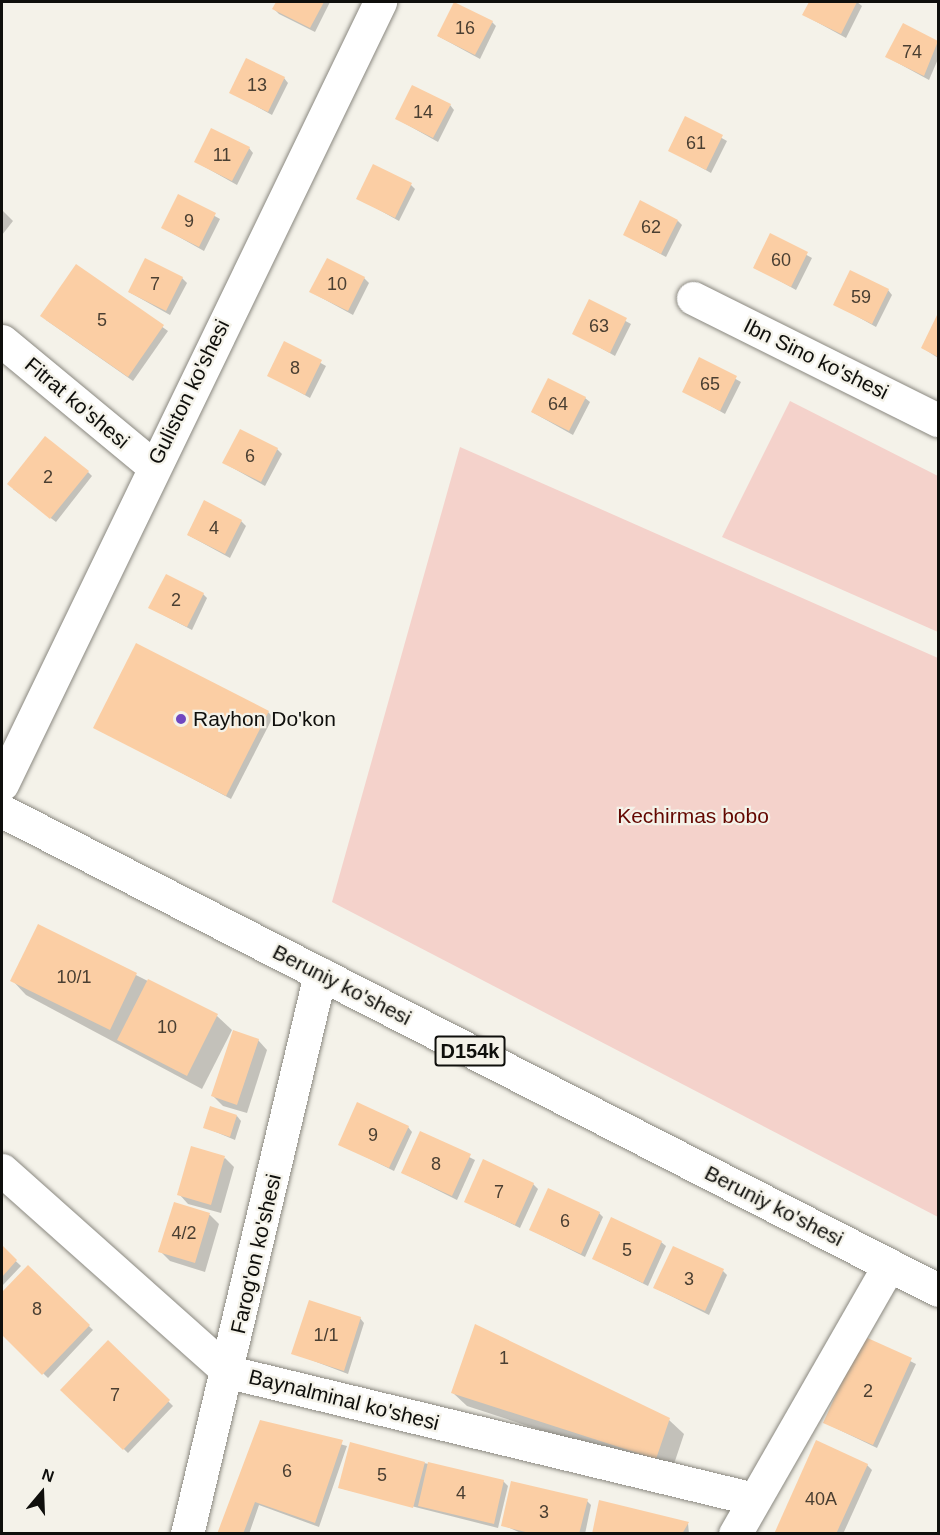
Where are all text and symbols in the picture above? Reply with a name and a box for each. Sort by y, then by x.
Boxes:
house number: 16 [455,17,475,39]
house number: 74 [902,41,922,63]
house number: 13 [247,74,267,96]
house number: 14 [413,101,433,123]
house number: 61 [686,132,706,154]
house number: 11 [213,144,231,166]
house number: 9 [184,210,194,232]
house number: 62 [641,216,661,238]
house number: 60 [771,249,791,271]
house number: 7 [150,273,160,295]
house number: 10 [327,273,347,295]
house number: 59 [851,286,871,308]
house number: 5 [97,309,107,331]
street label: Ibn Sino ko'shesi [739,313,893,405]
street label: Guliston ko'shesi [143,315,235,469]
house number: 63 [589,315,609,337]
street label: Fitrat ko'shesi [20,352,134,454]
house number: 8 [290,357,300,379]
house number: 65 [700,373,720,395]
house number: 64 [548,393,568,415]
house number: 6 [245,445,255,467]
house number: 2 [43,466,53,488]
house number: 4 [209,517,219,539]
house number: 2 [171,589,181,611]
place label: Rayhon Do'kon [193,706,336,732]
marker: Rayhon Do'kon [174,712,188,726]
park label: Kechirmas bobo [617,803,769,829]
street label: Beruniy ko'shesi [268,939,416,1031]
house number: 10/1 [56,966,92,988]
house number: 10 [157,1016,177,1038]
road number: D154k [434,1034,506,1068]
house number: 9 [368,1124,378,1146]
house number: 8 [431,1153,441,1175]
street label: Beruniy ko'shesi [700,1160,848,1252]
street label: Farog'on ko'shesi [225,1172,287,1336]
house number: 7 [494,1181,504,1203]
house number: 6 [560,1210,570,1232]
house number: 4/2 [171,1222,197,1244]
house number: 5 [622,1239,632,1261]
house number: 3 [684,1268,694,1290]
house number: 8 [32,1298,42,1320]
house number: 1/1 [313,1324,339,1346]
house number: 1 [499,1347,509,1369]
street label: Baynalminal ko'shesi [246,1364,442,1436]
house number: 2 [863,1380,873,1402]
house number: 7 [110,1384,120,1406]
house number: 6 [282,1460,292,1482]
north arrow [12,1463,72,1523]
house number: 5 [377,1464,387,1486]
text: N [40,1466,56,1485]
house number: 4 [456,1482,466,1504]
house number: 40A [805,1488,837,1510]
house number: 3 [539,1501,549,1523]

